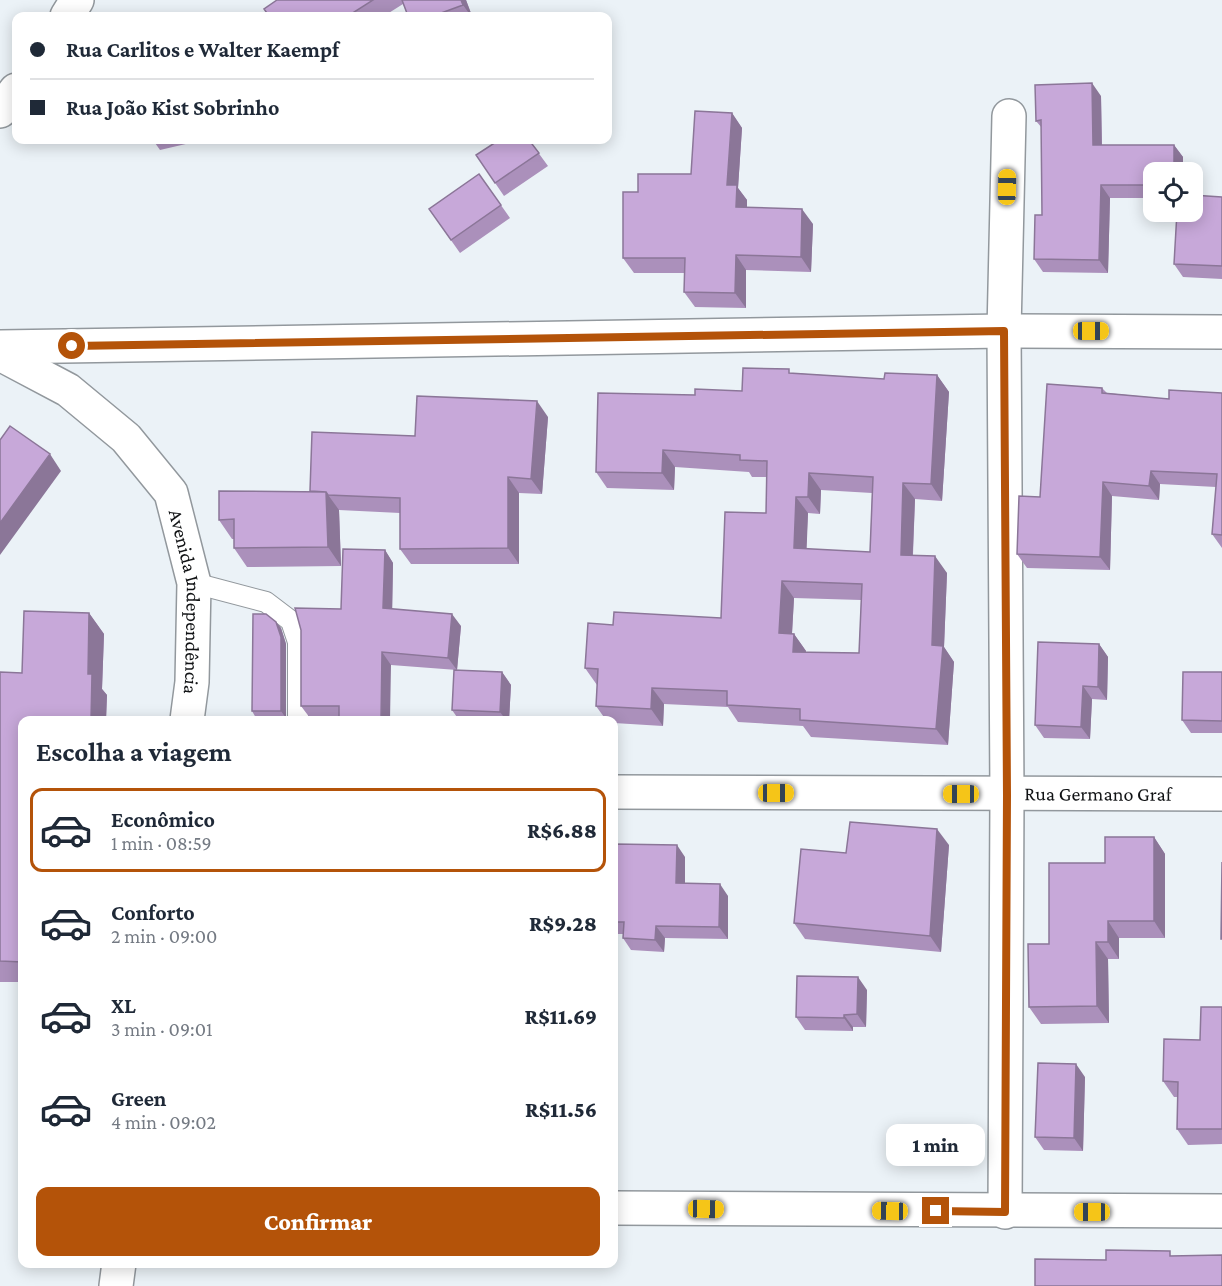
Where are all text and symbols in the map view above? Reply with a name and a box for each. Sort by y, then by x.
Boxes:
text: Rua Carlitos e Walter Kaempf [66,37,339,62]
text: Rua João Kist Sobrinho [66,95,279,120]
map controls [1143,162,1203,222]
button: locate [1143,162,1203,222]
car [998,169,1016,205]
car [1073,322,1109,340]
route start [58,332,85,359]
street label: Avenida Independência [165,507,205,696]
text: Escolha a viagem [36,737,232,767]
street label: Rua Germano Graf [1024,782,1173,805]
car [758,784,794,802]
car [943,785,979,803]
icon: car [39,803,93,857]
text: Econômico [111,807,215,832]
text: R$6.88 [527,818,597,843]
text: 1 min · 08:59 [111,832,212,854]
icon: car [39,896,93,950]
text: Conforto [111,900,195,925]
text: R$9.28 [529,911,597,936]
text: 2 min · 09:00 [111,925,217,947]
icon: car [39,989,93,1043]
text: XL [111,993,136,1018]
text: R$11.69 [524,1004,597,1029]
text: 3 min · 09:01 [111,1018,213,1040]
icon: car [39,1082,93,1136]
text: Green [111,1086,167,1111]
text: R$11.56 [525,1097,597,1122]
text: 4 min · 09:02 [111,1111,216,1133]
callout: 1 min [886,1124,986,1166]
text: 1 min [912,1134,959,1156]
button: Confirmar [36,1187,600,1256]
route end [922,1197,949,1224]
car [688,1200,724,1218]
car [872,1202,908,1220]
car [1074,1203,1110,1221]

